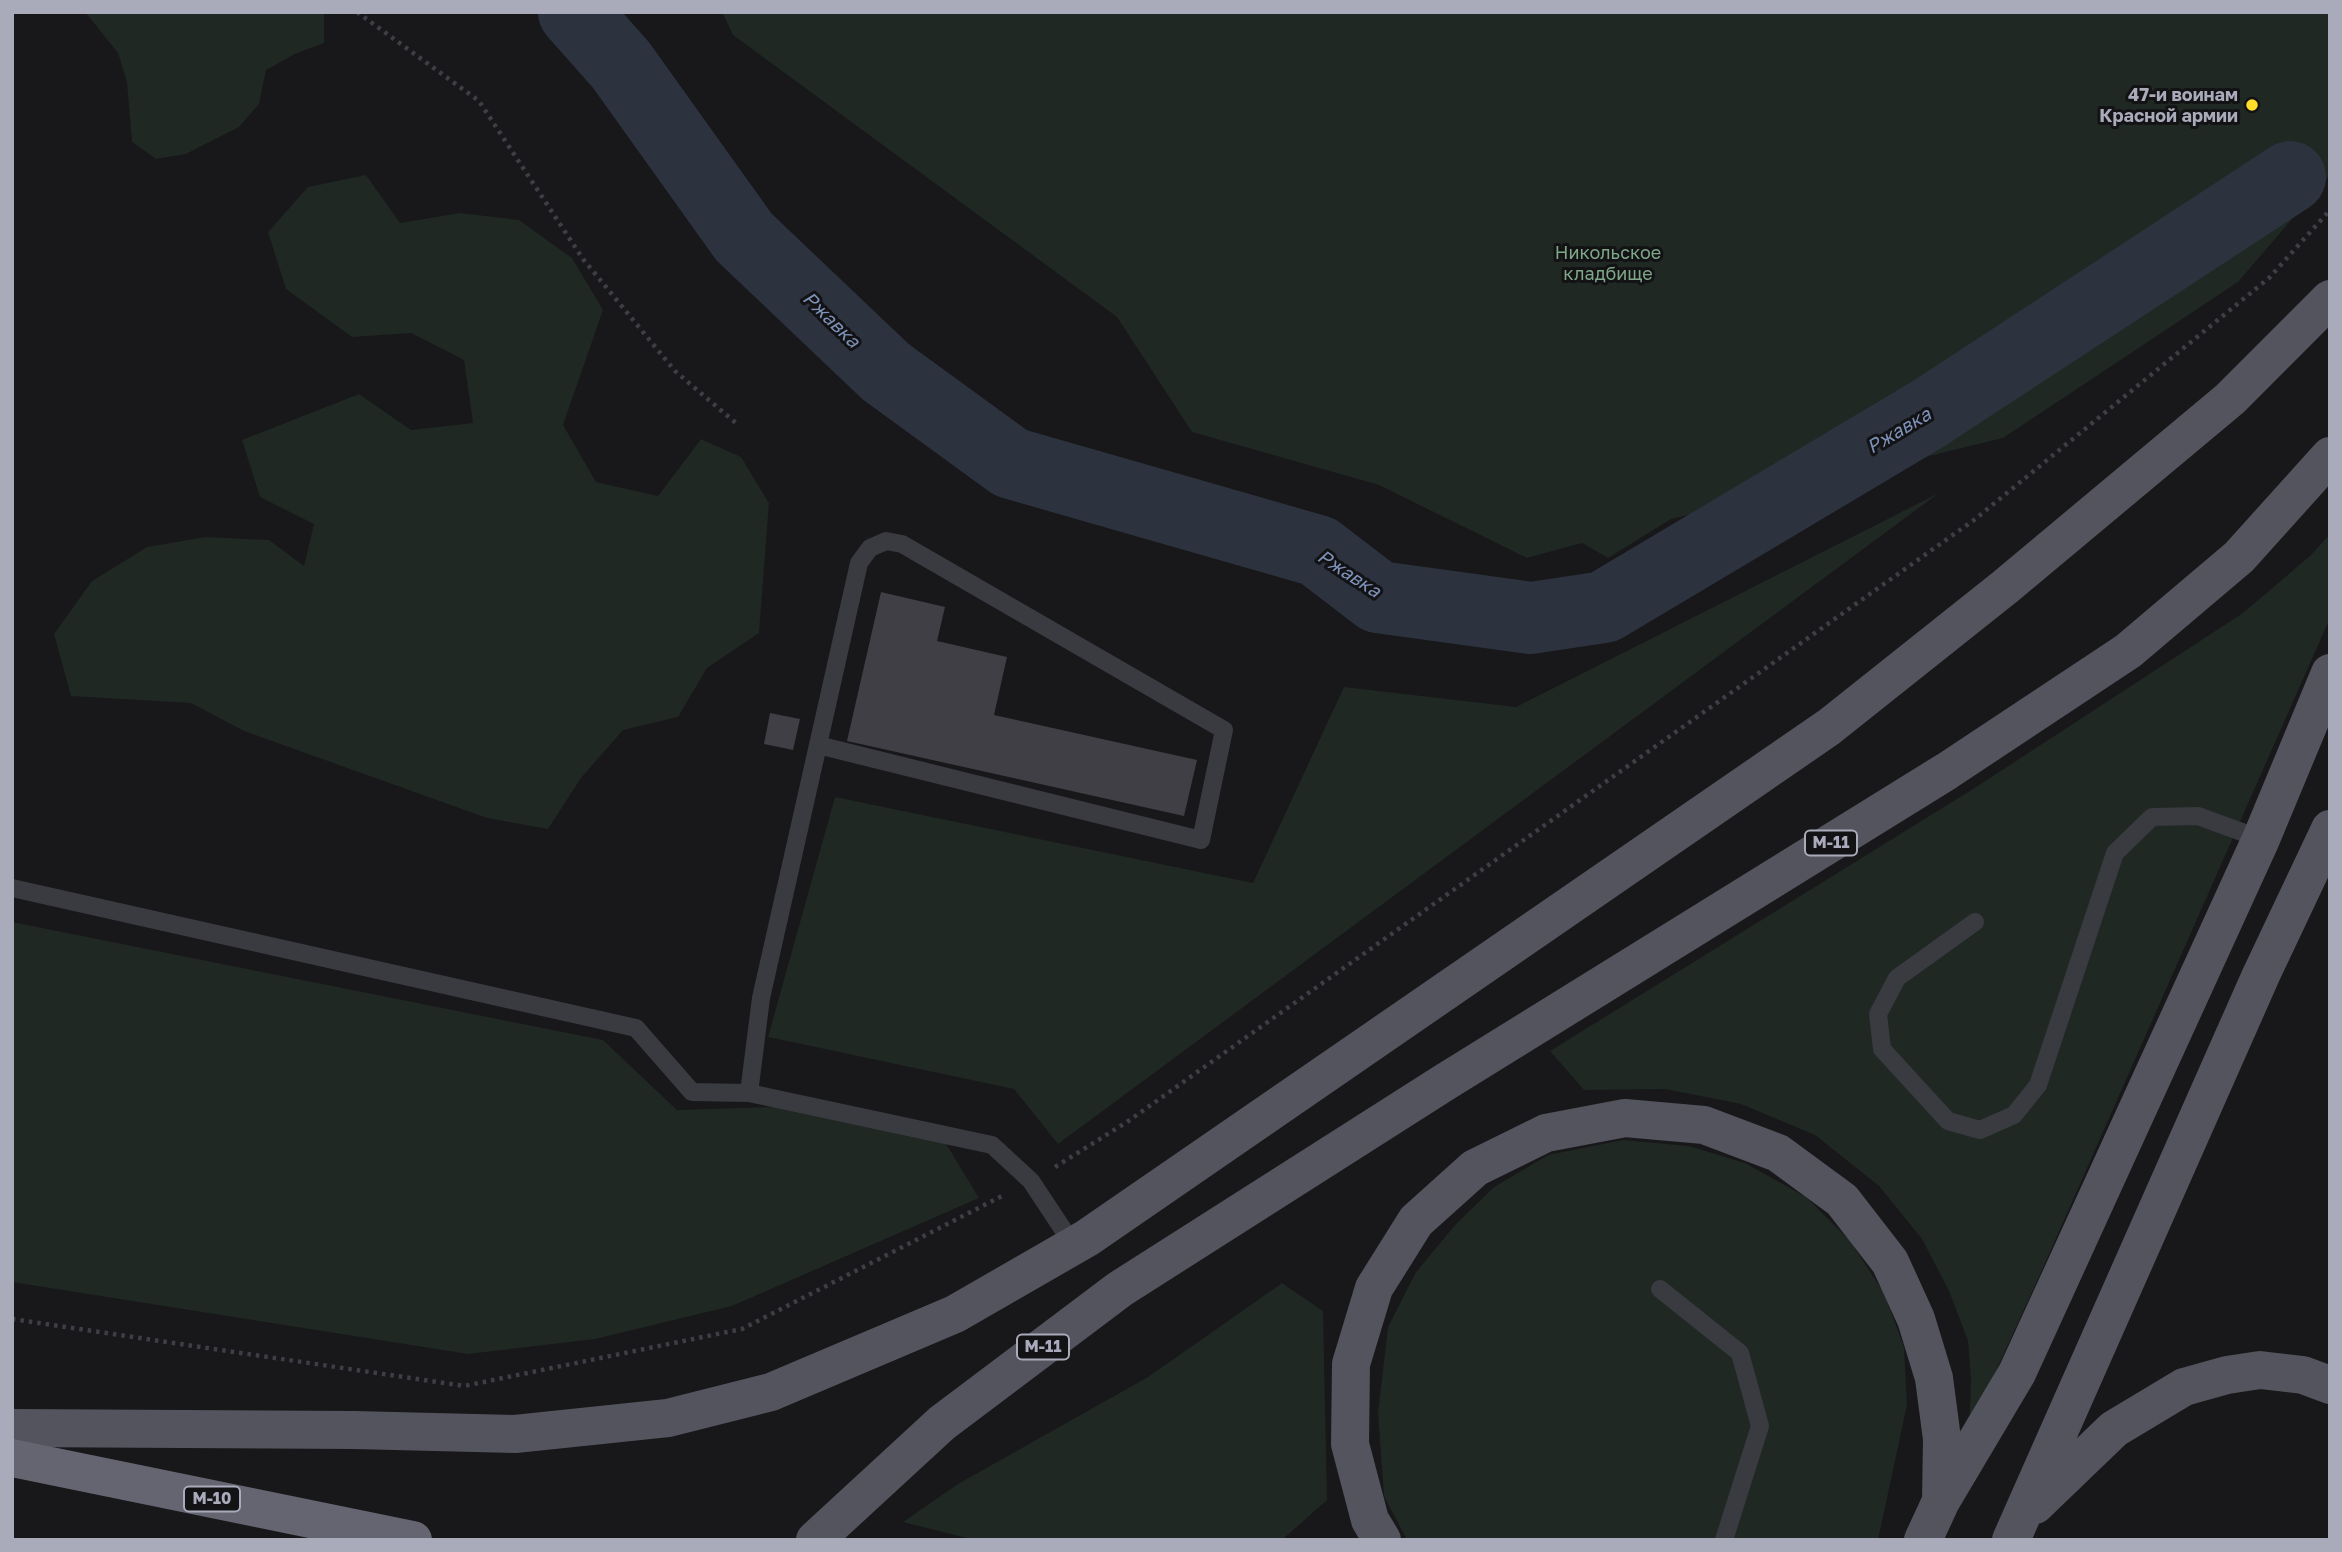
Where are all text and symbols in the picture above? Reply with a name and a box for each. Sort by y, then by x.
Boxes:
place label: 47-и воинам Красной армии [2099,84,2238,126]
marker: 47-и воинам Красной армии [2244,97,2260,113]
park label: Никольское кладбище [1555,242,1661,284]
water label: Ржавка [798,287,864,353]
water label: Ржавка [1863,403,1935,459]
water label: Ржавка [1313,545,1385,603]
road number: М-11 [1805,830,1857,856]
road number: М-11 [1017,1334,1069,1359]
road number: М-10 [184,1486,240,1512]

